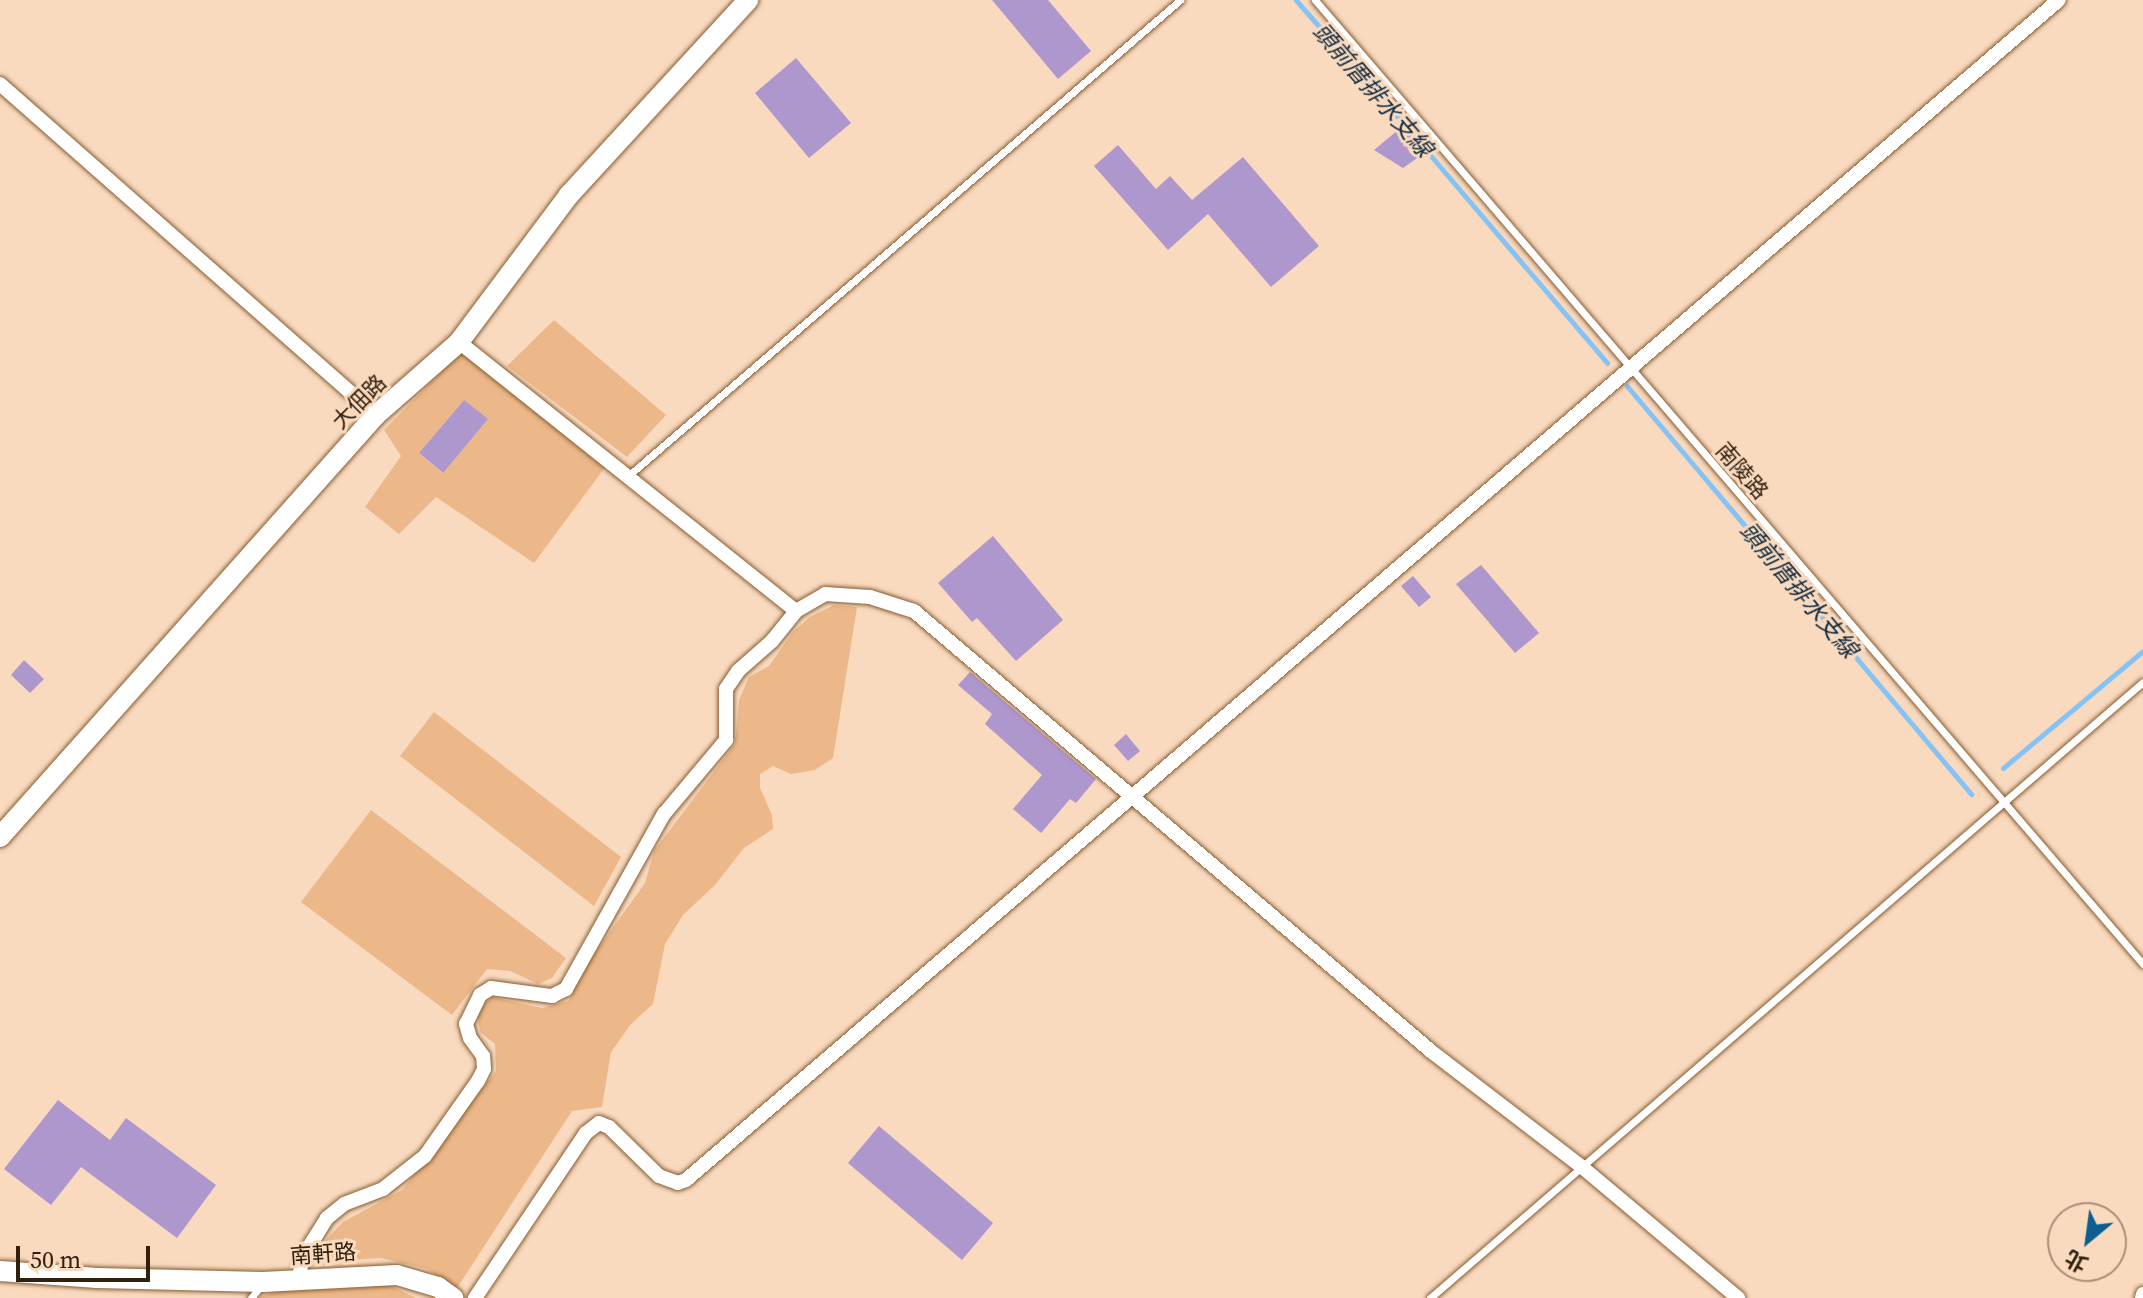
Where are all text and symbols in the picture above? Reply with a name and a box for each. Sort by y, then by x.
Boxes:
water label: 頭前厝排水支線 [1307,17,1439,163]
street label: 大佃路 [326,369,392,435]
street label: 南陵路 [1710,437,1774,505]
water label: 頭前厝排水支線 [1734,516,1864,664]
north arrow [2047,1202,2127,1282]
scale bar [20,1230,154,1280]
street label: 南軒路 [289,1239,357,1269]
text: 50 m [30,1243,81,1276]
text: 北 [2059,1243,2093,1280]

